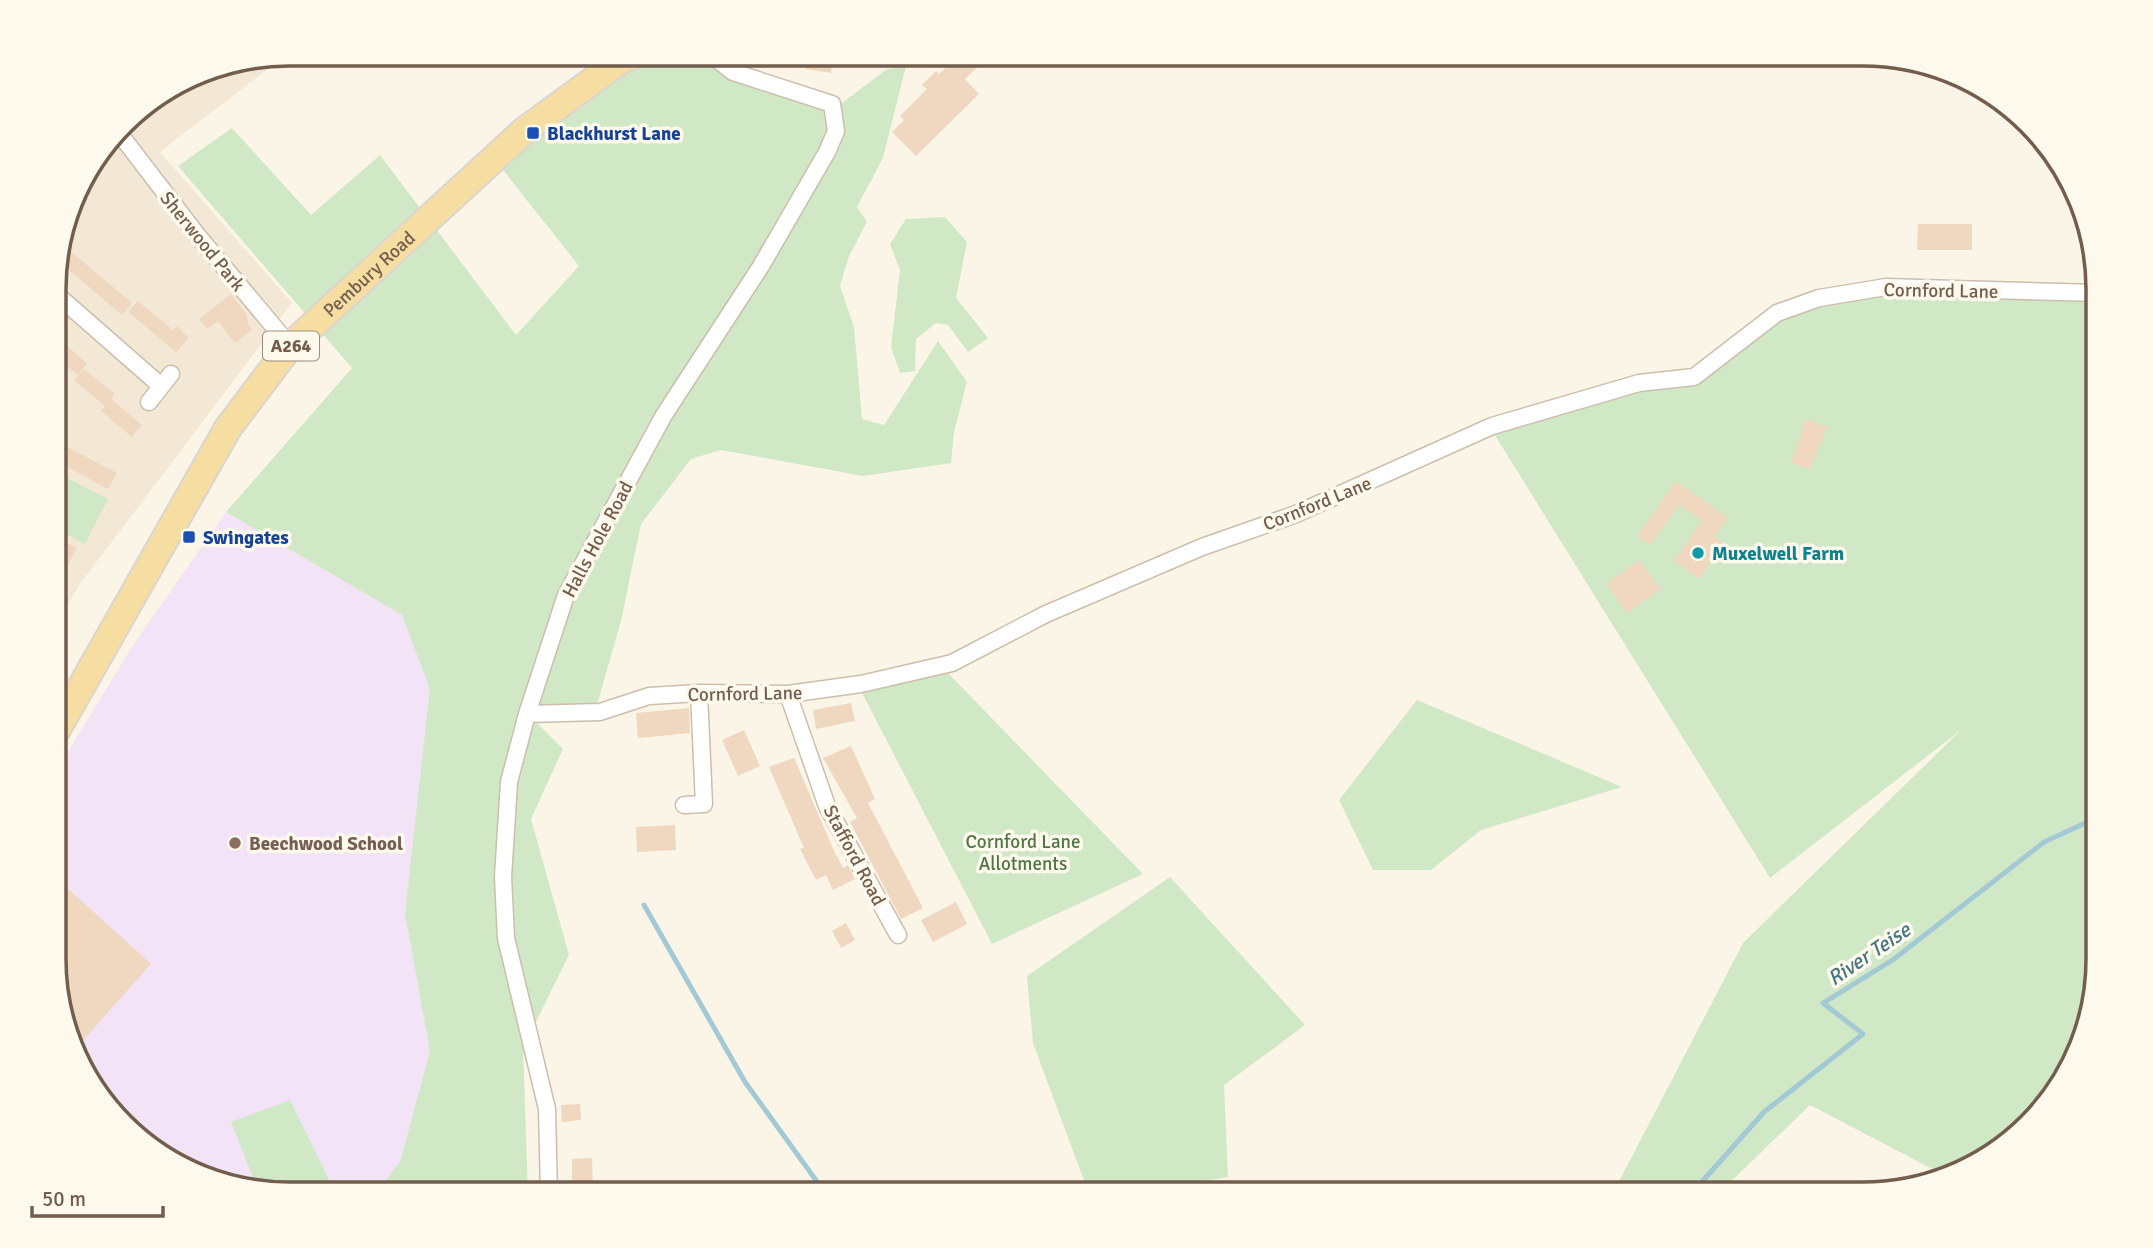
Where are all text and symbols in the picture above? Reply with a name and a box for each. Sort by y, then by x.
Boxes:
place label: Blackhurst Lane [547,122,681,146]
marker: Blackhurst Lane [525,125,541,141]
street label: Sherwood Park [155,187,250,297]
street label: Pembury Road [318,226,420,323]
street label: Cornford Lane [1883,278,1999,304]
road number: A264 [263,332,319,360]
street label: Cornford Lane [1260,471,1375,537]
street label: Halls Hole Road [557,477,639,602]
place label: Swingates [203,526,289,550]
marker: Swingates [181,529,197,545]
place label: Muxelwell Farm [1712,542,1844,566]
marker: Muxelwell Farm [1690,545,1706,561]
street label: Cornford Lane [687,681,803,707]
street label: Stafford Road [818,801,891,910]
park label: Cornford Lane Allotments [966,830,1080,876]
place label: Beechwood School [249,832,403,856]
marker: Beechwood School [227,835,243,851]
water label: River Teise [1822,916,1917,991]
scale bar [32,1174,163,1218]
text: 50 m [42,1186,86,1212]

